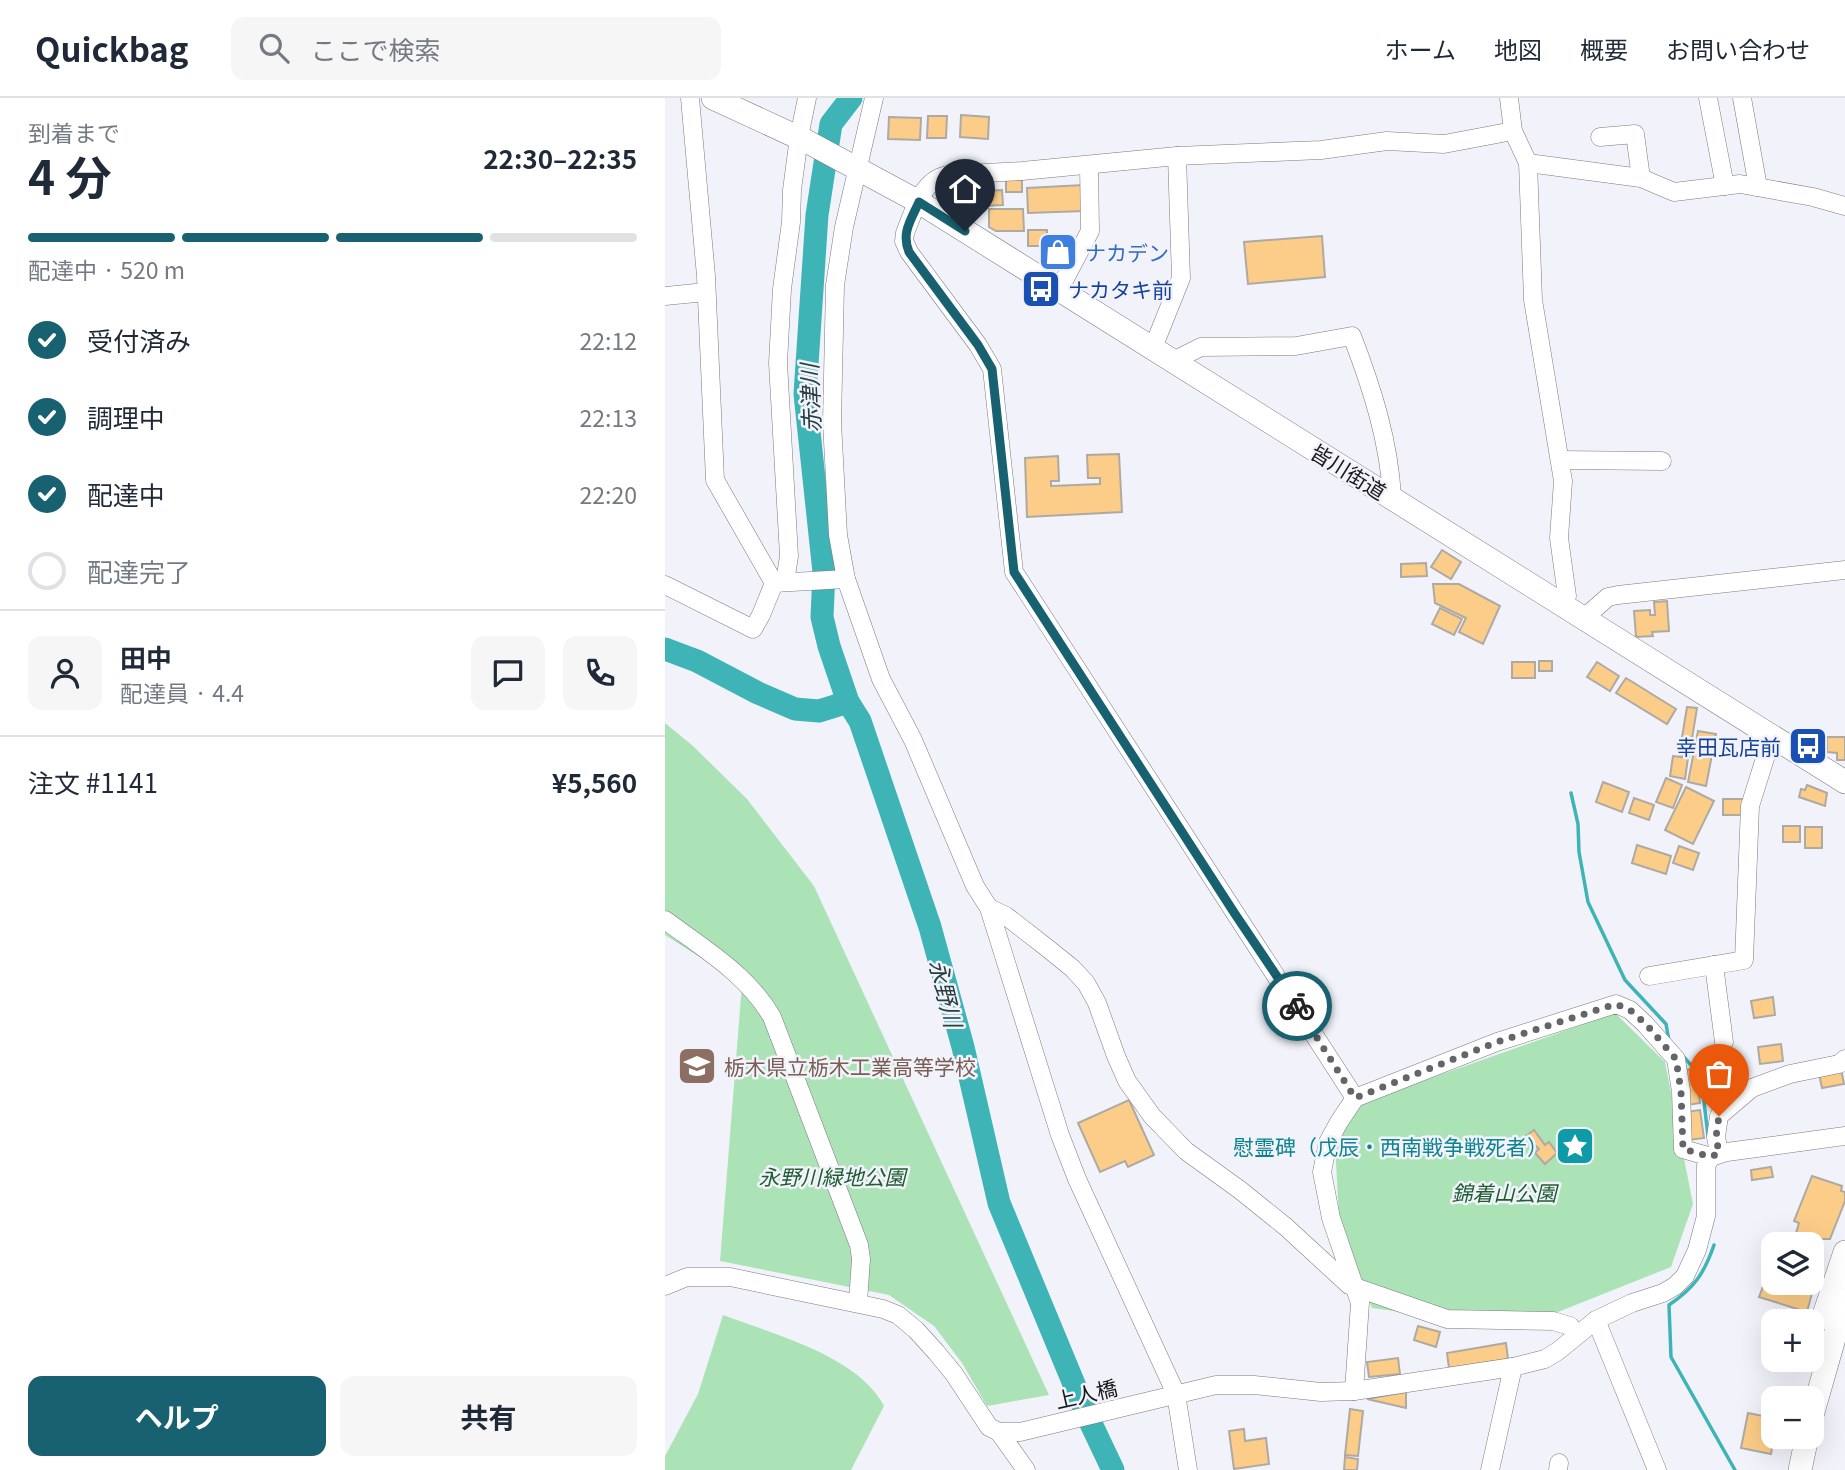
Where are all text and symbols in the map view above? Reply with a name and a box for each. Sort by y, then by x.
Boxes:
search box [231,17,721,80]
text: Quickbag [35,24,189,72]
icon: search [255,29,293,67]
text: ここで検索 [311,30,441,67]
text: ホーム [1385,31,1456,66]
text: 地図 [1494,31,1542,66]
text: 概要 [1580,31,1628,66]
text: お問い合わせ [1666,31,1810,66]
text: 到着まで [28,115,120,149]
text: 22:30–22:35 [483,139,637,176]
text: 4 分 [28,142,112,208]
pin [935,159,995,231]
icon: home [946,170,984,208]
shop icon: ナカデン [1037,231,1079,273]
place label: ナカデン [1085,237,1169,267]
text: 配達中 · 520 m [28,252,185,286]
bus stop icon: ナカタキ前 [1020,268,1062,310]
place label: ナカタキ前 [1068,274,1173,304]
icon: check [28,321,66,359]
text: 受付済み [87,321,191,358]
text: 22:12 [580,323,637,357]
water label: 赤津川 [791,360,827,433]
icon: check [28,398,66,436]
text: 調理中 [87,398,165,435]
text: 22:13 [580,400,637,434]
street label: 皆川街道 [1305,436,1393,506]
icon: check [28,475,66,513]
text: 配達中 [87,475,165,512]
text: 22:20 [580,477,637,511]
text: 配達完了 [87,552,191,589]
button: person [28,636,102,710]
button: chat [471,636,545,710]
button: phone [563,636,637,710]
text: 田中 [120,638,172,675]
text: 配達員 · 4.4 [120,675,244,709]
bus stop icon: 幸田瓦店前 [1787,725,1829,767]
place label: 幸田瓦店前 [1676,731,1781,761]
text: 注文 #1141 [28,763,158,800]
text: ¥5,560 [552,763,637,800]
water label: 永野川 [922,955,973,1033]
courier [1262,971,1332,1041]
icon: bike [1278,987,1316,1025]
pin [1689,1044,1749,1116]
school or university icon: 栃木県立栃木工業高等学校 [676,1045,718,1087]
place label: 栃木県立栃木工業高等学校 [724,1051,976,1081]
icon: bag [1700,1055,1738,1093]
place icon: 慰霊碑（戊辰・西南戦争戦死者） [1554,1125,1596,1167]
place label: 慰霊碑（戊辰・西南戦争戦死者） [1233,1131,1548,1161]
park label: 永野川緑地公園 [759,1161,908,1191]
park label: 錦着山公園 [1452,1177,1559,1207]
map controls [1761,1232,1824,1449]
button: layers [1761,1232,1824,1295]
button: + [1761,1309,1824,1372]
street label: 上人橋 [1052,1371,1120,1415]
button: ヘルプ [28,1376,326,1456]
button: 共有 [340,1376,637,1456]
button: − [1761,1386,1824,1449]

